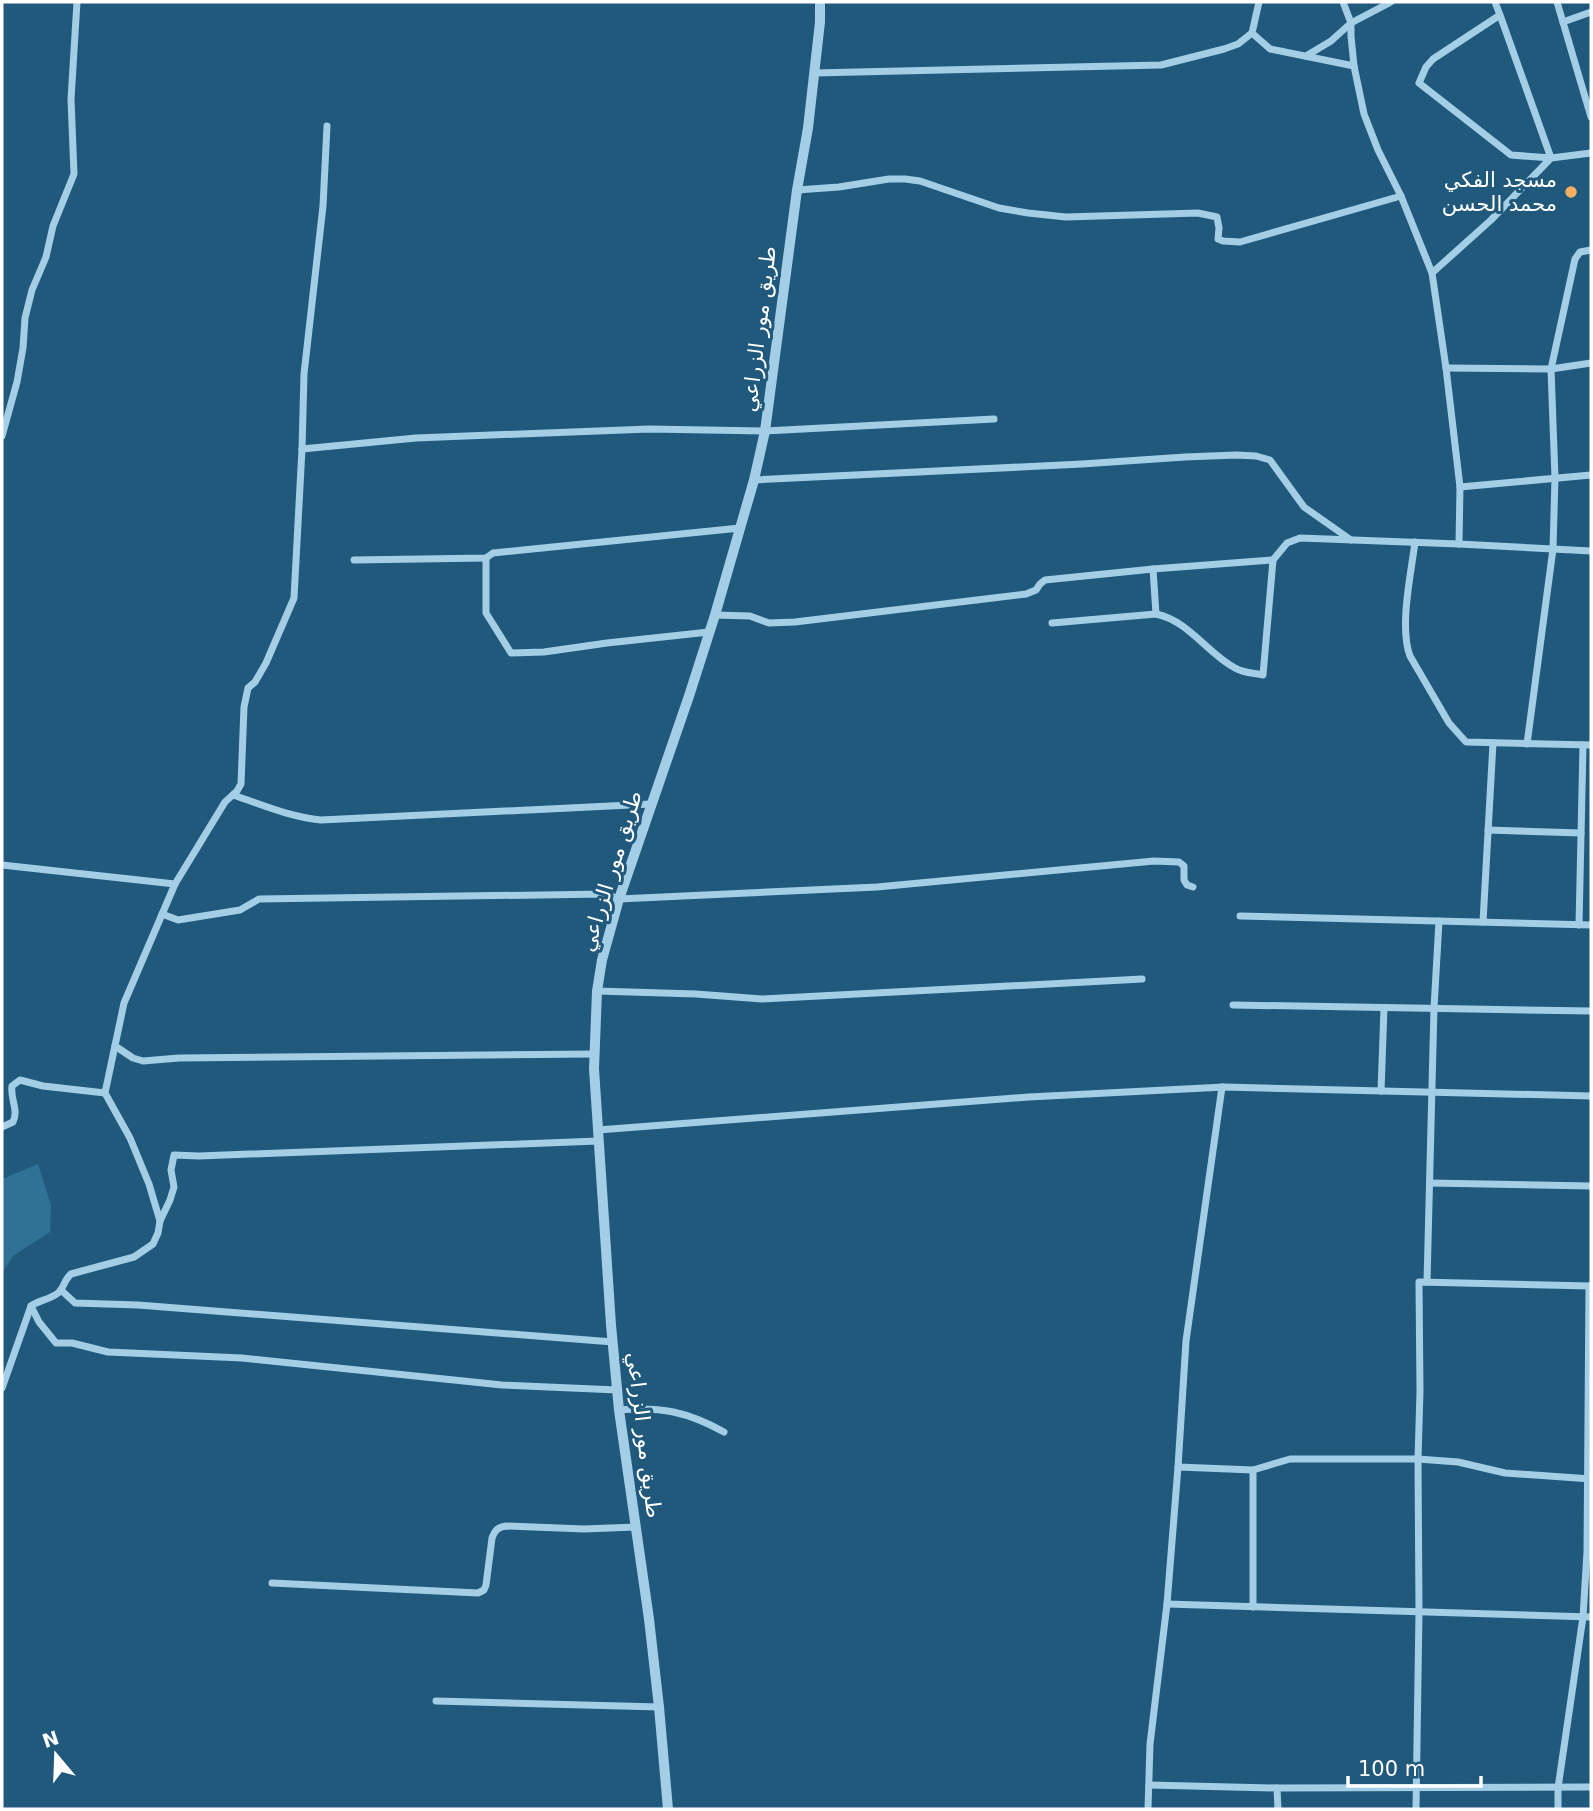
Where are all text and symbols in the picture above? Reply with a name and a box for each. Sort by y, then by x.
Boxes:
place label: مسجد الفكي محمد الحسن [1442,168,1557,216]
marker: مسجد الفكي محمد الحسن [1563,184,1579,200]
street label: طريق مور الزراعي [737,245,781,413]
street label: طريق مور الزراعي [575,788,647,954]
street label: طريق مور الزراعي [622,1351,666,1519]
north arrow [21,1720,91,1790]
text: N [39,1726,62,1752]
scale bar [1348,1744,1481,1788]
text: 100 m [1358,1757,1425,1781]

